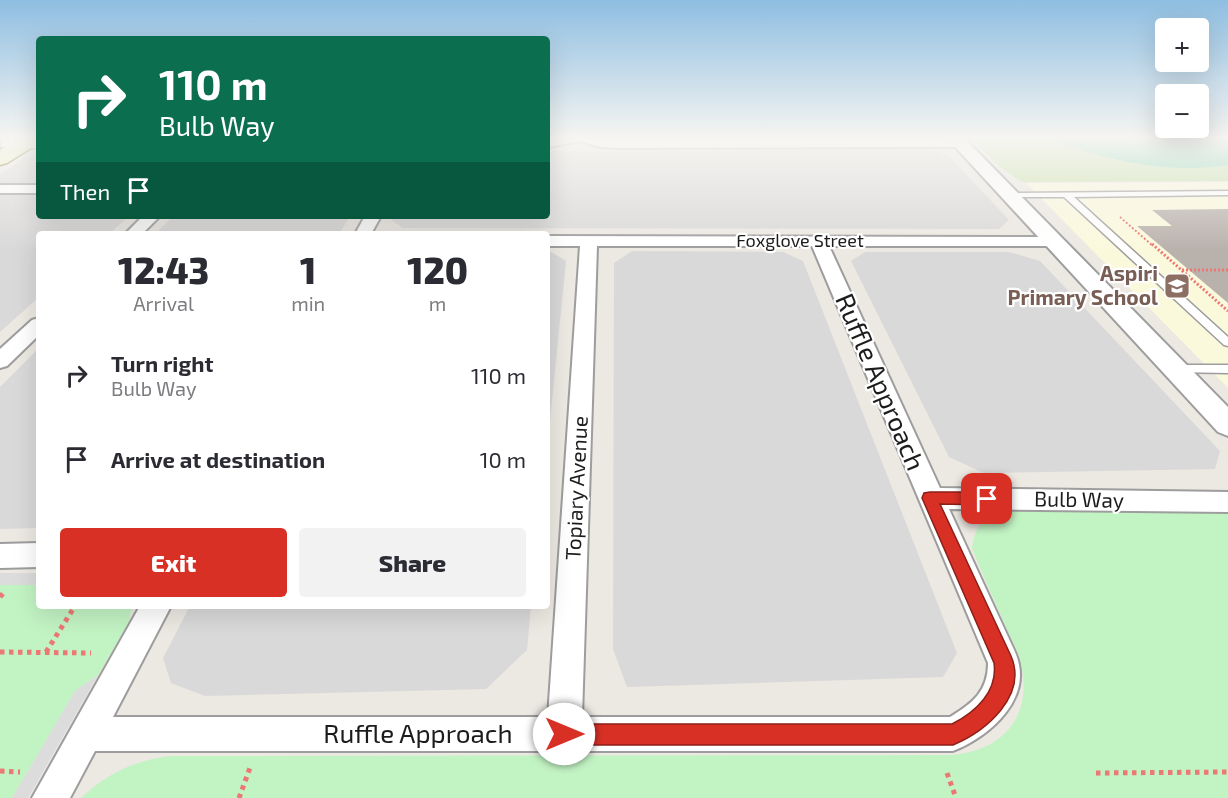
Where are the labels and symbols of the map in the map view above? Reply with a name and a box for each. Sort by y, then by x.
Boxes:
street label: Foxglove Street [736,229,864,251]
place label: Aspiri Primary School [1008,260,1158,310]
school or university icon: Aspiri Primary School [1162,271,1192,301]
street label: Ruffle Approach [830,288,933,475]
street label: Topiary Avenue [559,415,592,561]
pin [961,473,1012,524]
street label: Bulb Way [1034,485,1124,512]
position arrow [532,702,596,766]
street label: Ruffle Approach [323,717,513,748]

